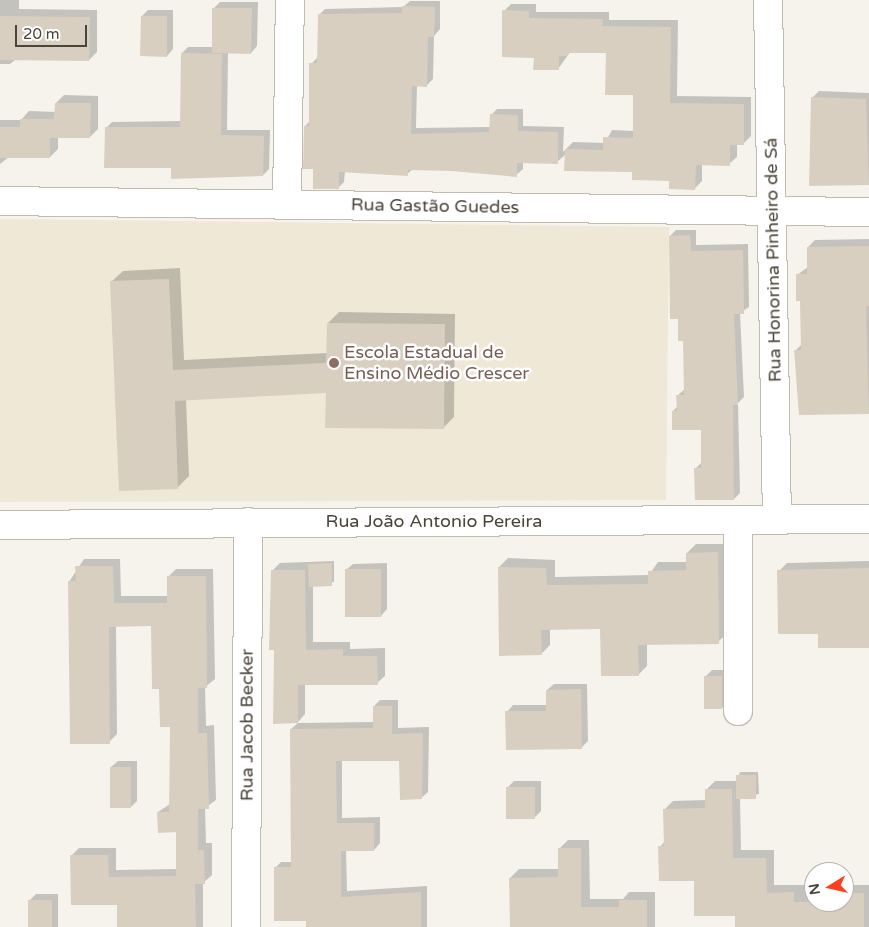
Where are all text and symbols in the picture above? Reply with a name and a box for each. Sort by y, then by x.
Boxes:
scale bar [18,15,90,47]
text: 20 m [23,25,60,43]
street label: Rua Honorina Pinheiro de Sá [760,138,786,382]
street label: Rua Gastão Guedes [351,194,519,218]
place label: Escola Estadual de Ensino Médio Crescer [344,342,529,384]
marker: Escola Estadual de Ensino Médio Crescer [328,357,340,369]
street label: Rua João Antonio Pereira [326,510,542,532]
street label: Rua Jacob Becker [236,649,258,801]
north arrow [804,862,854,912]
text: N [805,882,824,896]

